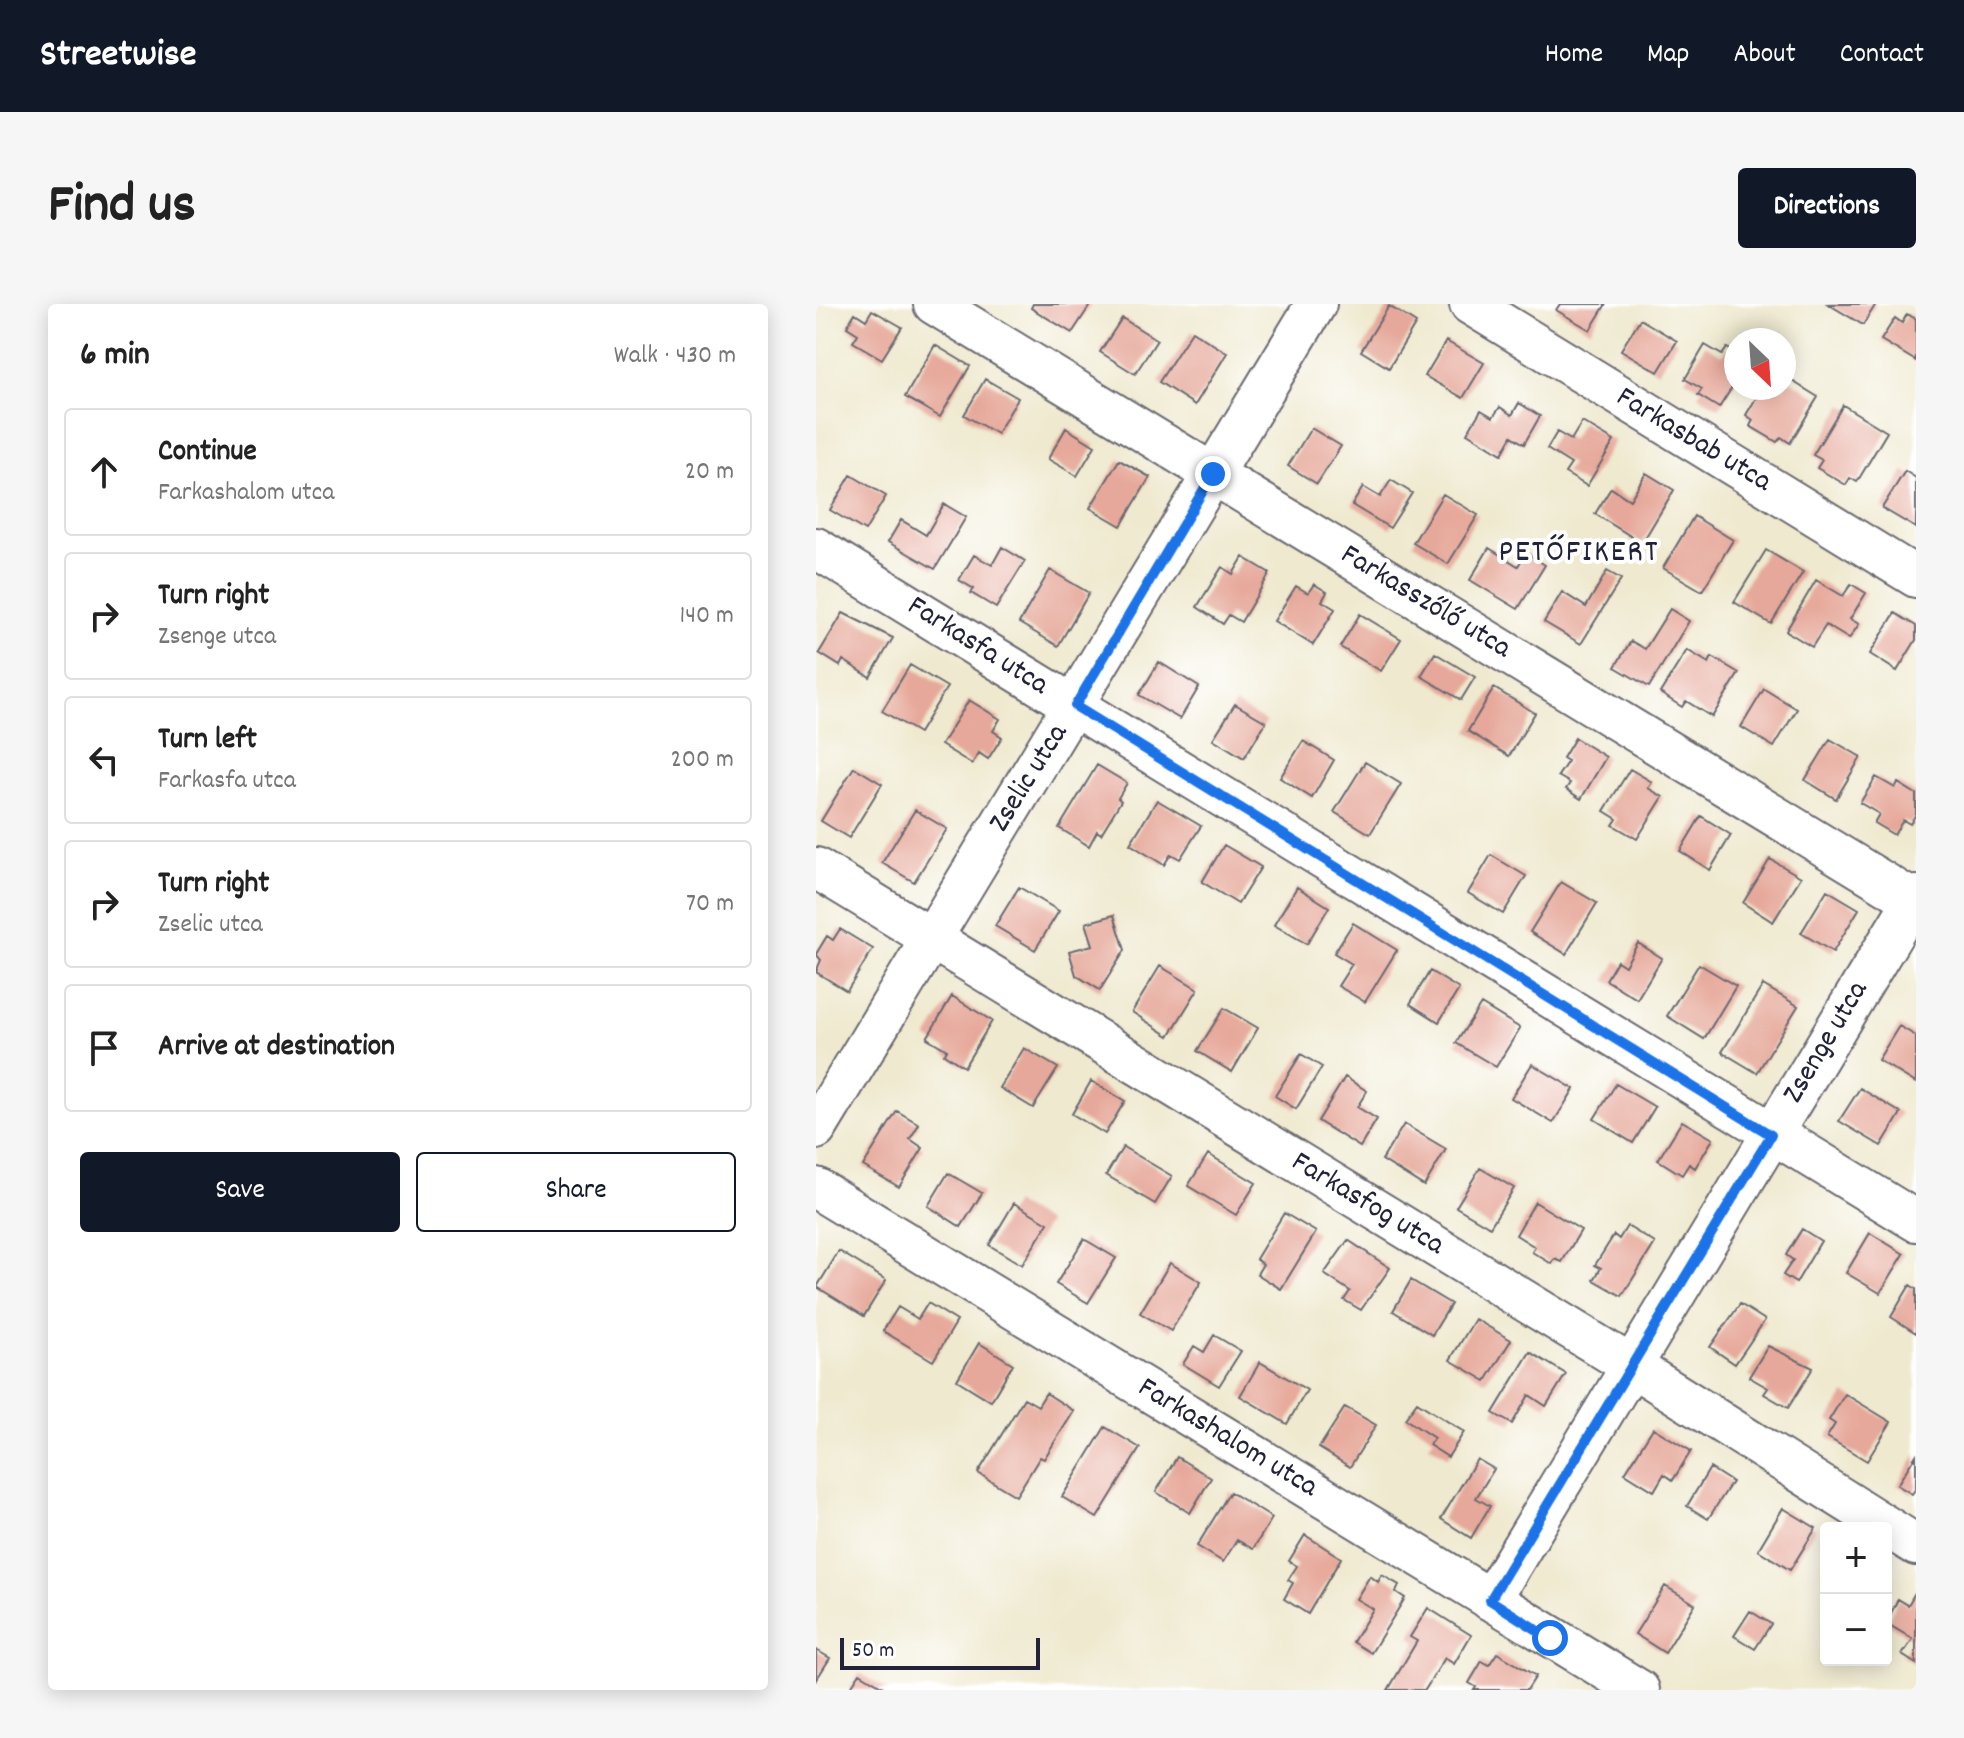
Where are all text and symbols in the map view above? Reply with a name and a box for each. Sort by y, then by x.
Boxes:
text: Streetwise [40,29,197,84]
text: Home [1545,36,1603,76]
text: Map [1647,36,1689,76]
text: About [1733,36,1796,76]
text: Contact [1840,36,1924,76]
text: Find us [48,168,196,248]
button: Directions [1738,168,1916,248]
north arrow [1724,328,1796,400]
text: 6 min [80,332,150,381]
text: Walk · 430 m [614,338,736,375]
street label: Farkasbab utca [1607,378,1780,505]
text: Continue [158,432,257,475]
icon: ahead [82,450,126,494]
text: 20 m [685,454,734,491]
route end [1195,456,1231,492]
text: Farkashalom utca [158,475,334,512]
district label: PETŐFIKERT [1498,531,1660,577]
street label: Farkasszőlő utca [1331,535,1519,671]
text: Turn right [158,576,269,619]
street label: Farkasfa utca [898,587,1057,708]
icon: right [82,594,126,638]
text: 140 m [680,598,734,635]
text: Zsenge utca [158,619,276,656]
street label: Zselic utca [980,716,1081,842]
text: Turn left [158,720,257,763]
icon: left [82,738,126,782]
text: 200 m [670,742,734,779]
text: Farkasfa utca [158,763,296,800]
text: Turn right [158,864,269,907]
icon: right [82,882,126,926]
text: 70 m [686,886,734,923]
text: Zselic utca [158,907,263,944]
street label: Zsenge utca [1773,973,1881,1112]
icon: arrive [82,1026,126,1070]
text: Arrive at destination [158,1027,395,1070]
street label: Farkasfog utca [1282,1142,1452,1268]
button: Save [80,1152,400,1232]
button: Share [416,1152,736,1232]
street label: Farkashalom utca [1129,1368,1326,1510]
map controls [1820,1522,1892,1666]
button: + [1820,1522,1892,1594]
button: − [1820,1594,1892,1666]
route start [1532,1620,1568,1656]
scale bar [840,1634,1040,1670]
text: 50 m [852,1636,894,1667]

